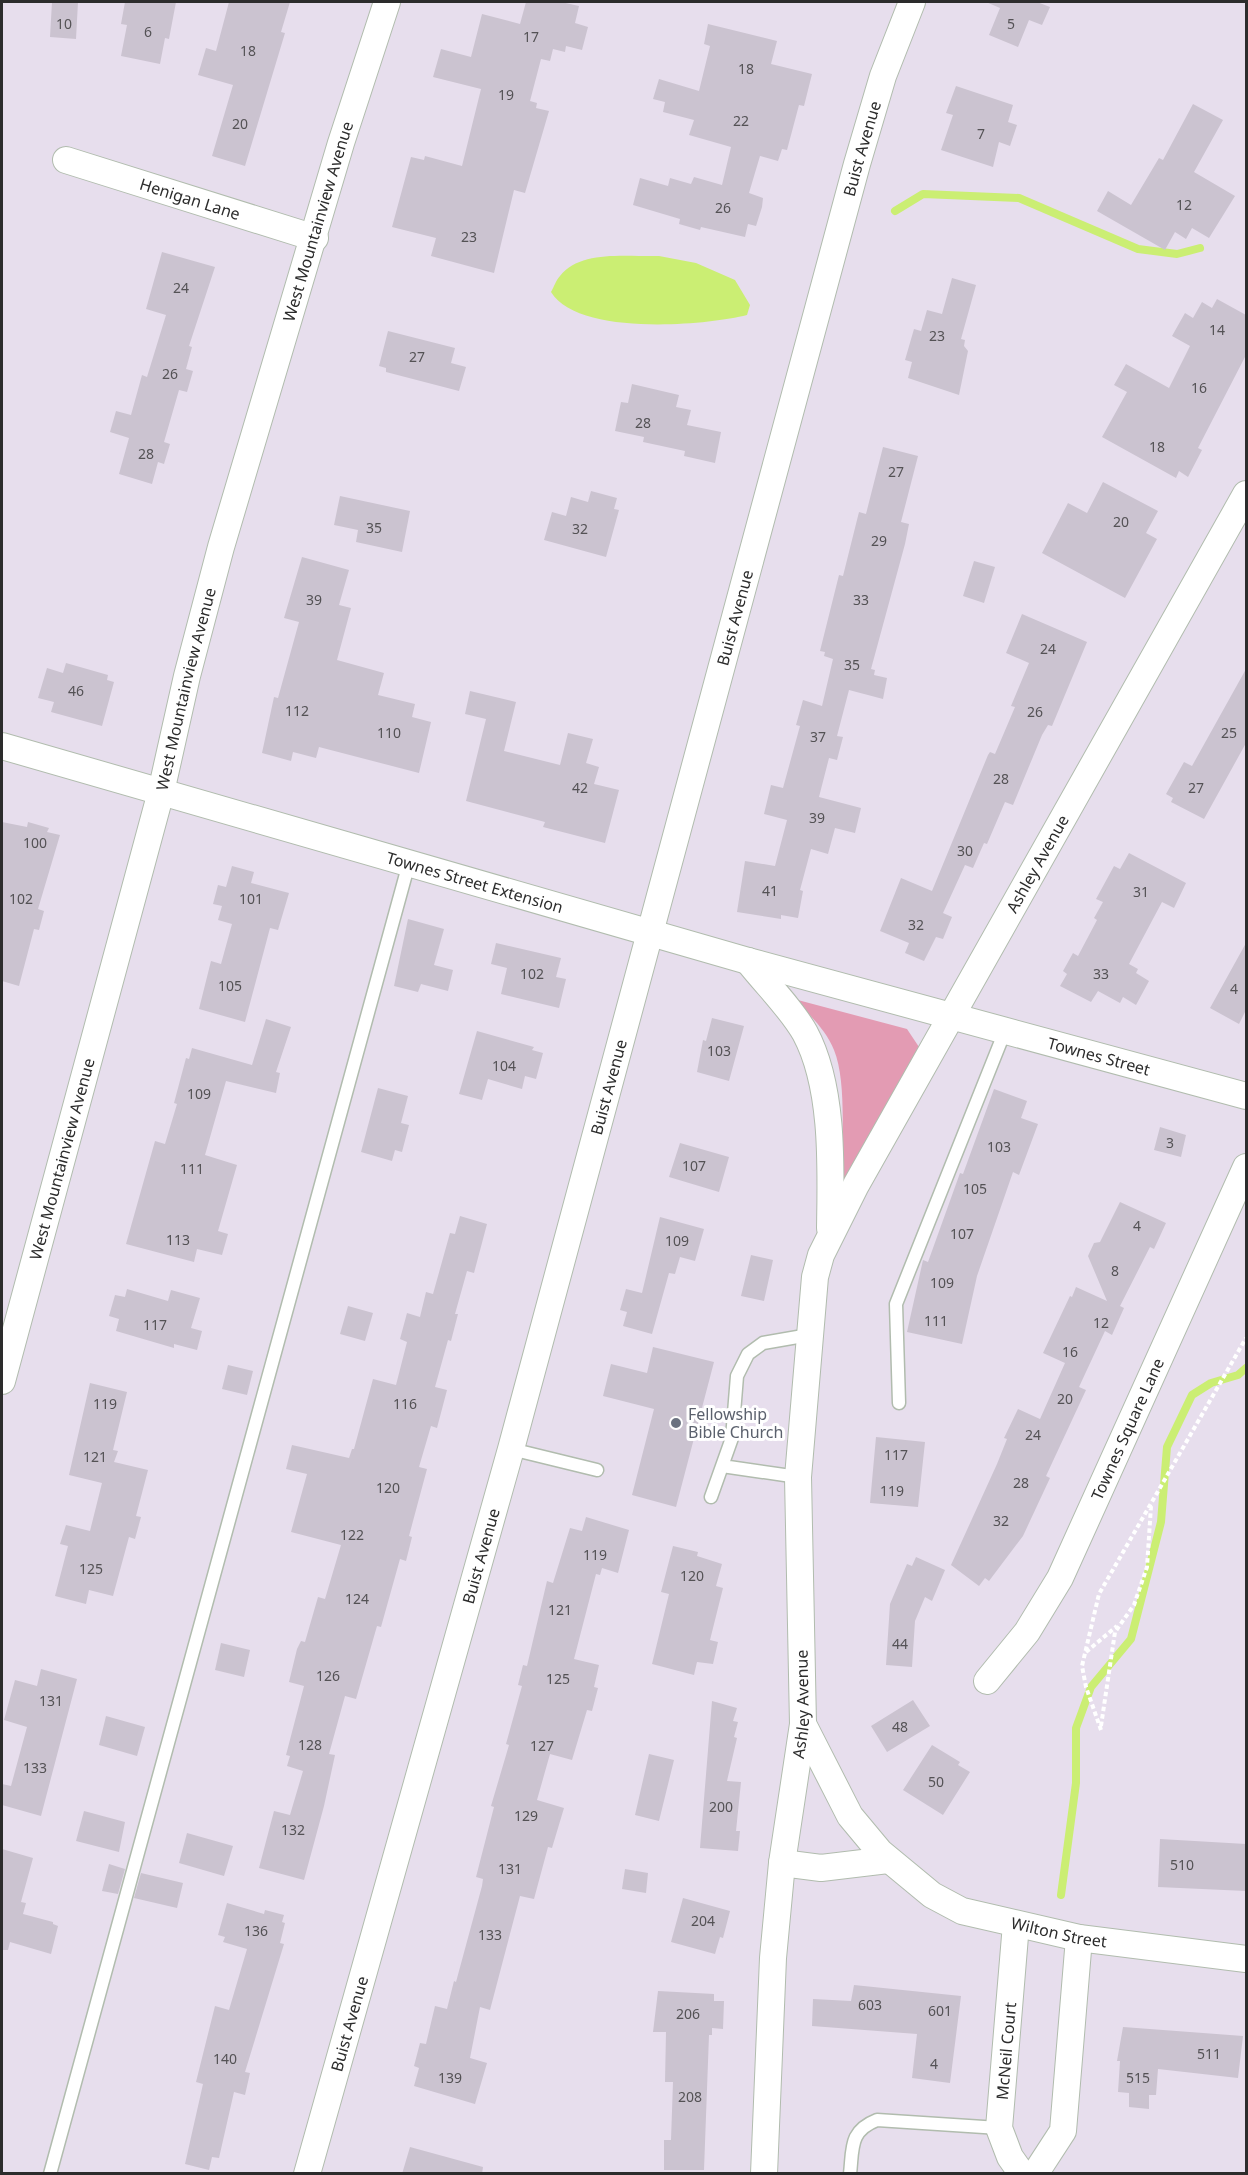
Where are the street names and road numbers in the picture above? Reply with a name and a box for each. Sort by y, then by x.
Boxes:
street label: Buist Avenue [838,98,886,199]
street label: West Mountainview Avenue [278,119,358,324]
street label: Henigan Lane [137,173,243,225]
street label: Buist Avenue [711,567,758,668]
street label: West Mountainview Avenue [151,585,221,793]
street label: Ashley Avenue [1001,811,1074,917]
street label: Townes Street Extension [384,846,566,918]
street label: Townes Street [1045,1032,1153,1081]
street label: Buist Avenue [585,1037,632,1137]
street label: West Mountainview Avenue [24,1056,100,1262]
street label: Townes Square Lane [1086,1354,1169,1504]
street label: Buist Avenue [457,1506,505,1606]
street label: Ashley Avenue [787,1649,814,1760]
street label: Wilton Street [1009,1912,1108,1952]
street label: Buist Avenue [325,1974,373,2074]
street label: McNeil Court [991,2001,1021,2101]

